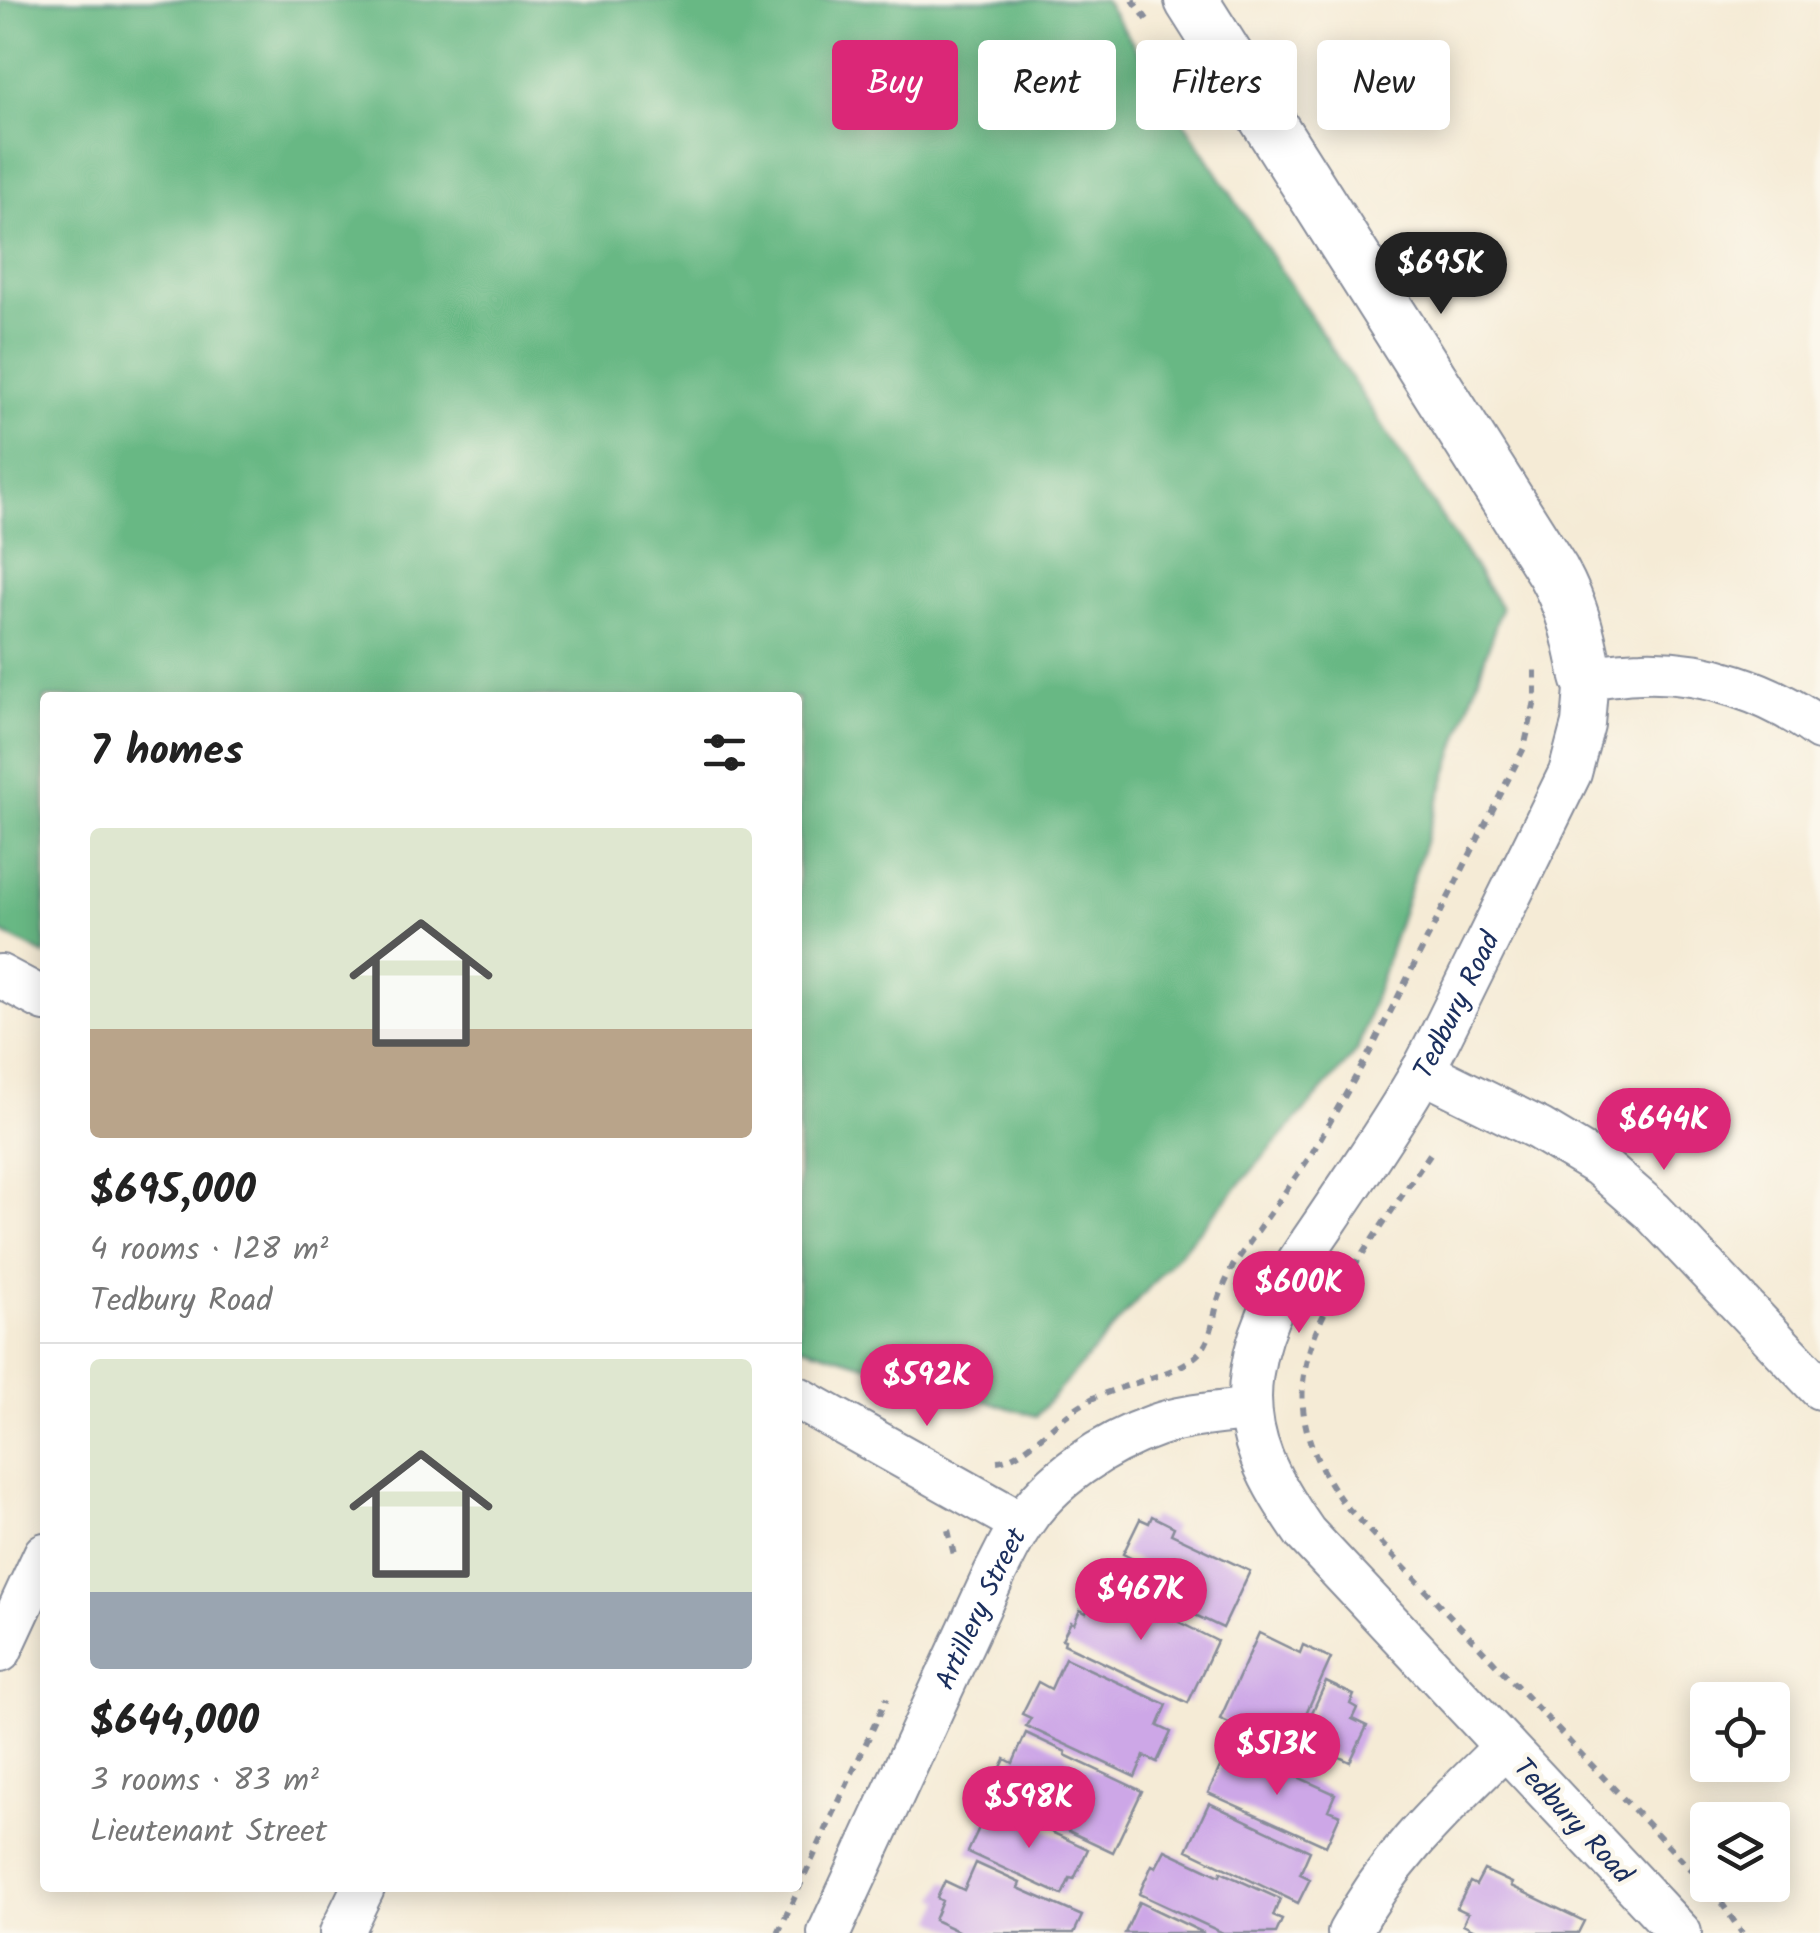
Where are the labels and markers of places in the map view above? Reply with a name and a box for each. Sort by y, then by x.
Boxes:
pin: $695K [1371,232,1511,317]
pin: $644K [1594,1088,1734,1173]
pin: $600K [1229,1251,1369,1336]
pin: $592K [857,1344,997,1429]
pin: $467K [1071,1558,1211,1643]
pin: $513K [1207,1713,1347,1798]
pin: $598K [959,1766,1099,1851]

